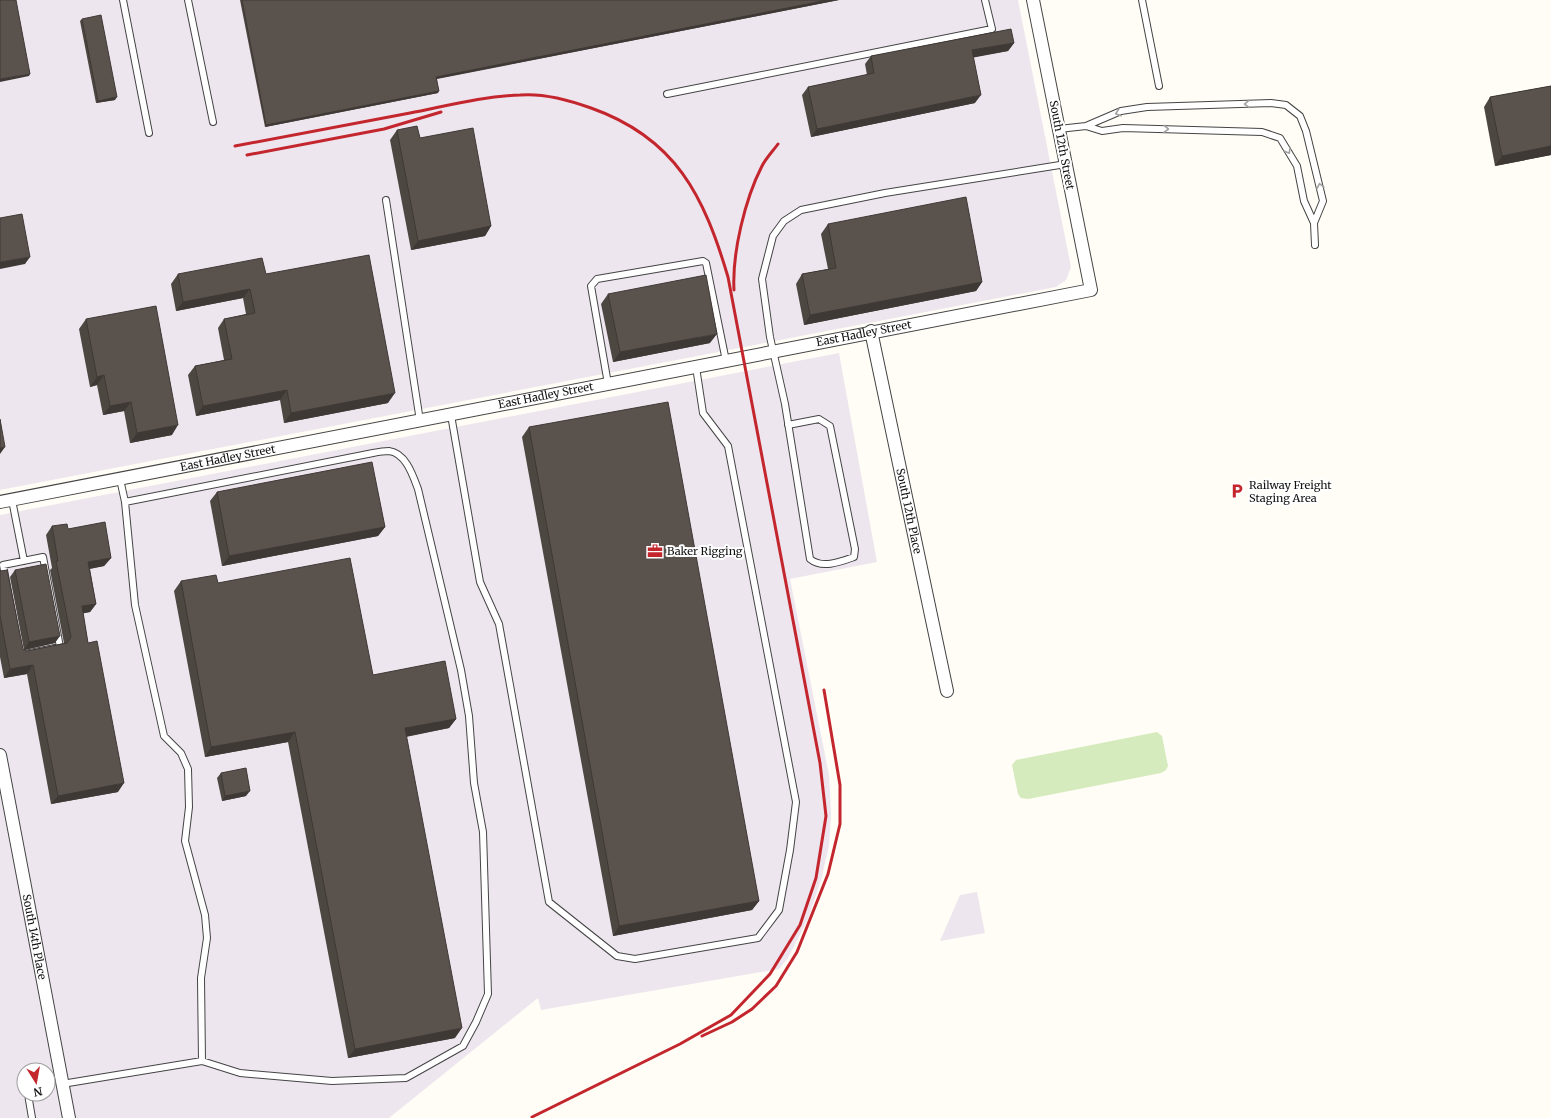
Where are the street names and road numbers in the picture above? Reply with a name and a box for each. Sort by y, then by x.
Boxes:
street label: South 12th Street [1046,99,1078,192]
street label: East Hadley Street [815,317,913,349]
street label: East Hadley Street [497,379,595,411]
street label: East Hadley Street [179,441,277,474]
street label: South 12th Place [893,467,925,555]
street label: South 14th Place [20,893,50,981]

